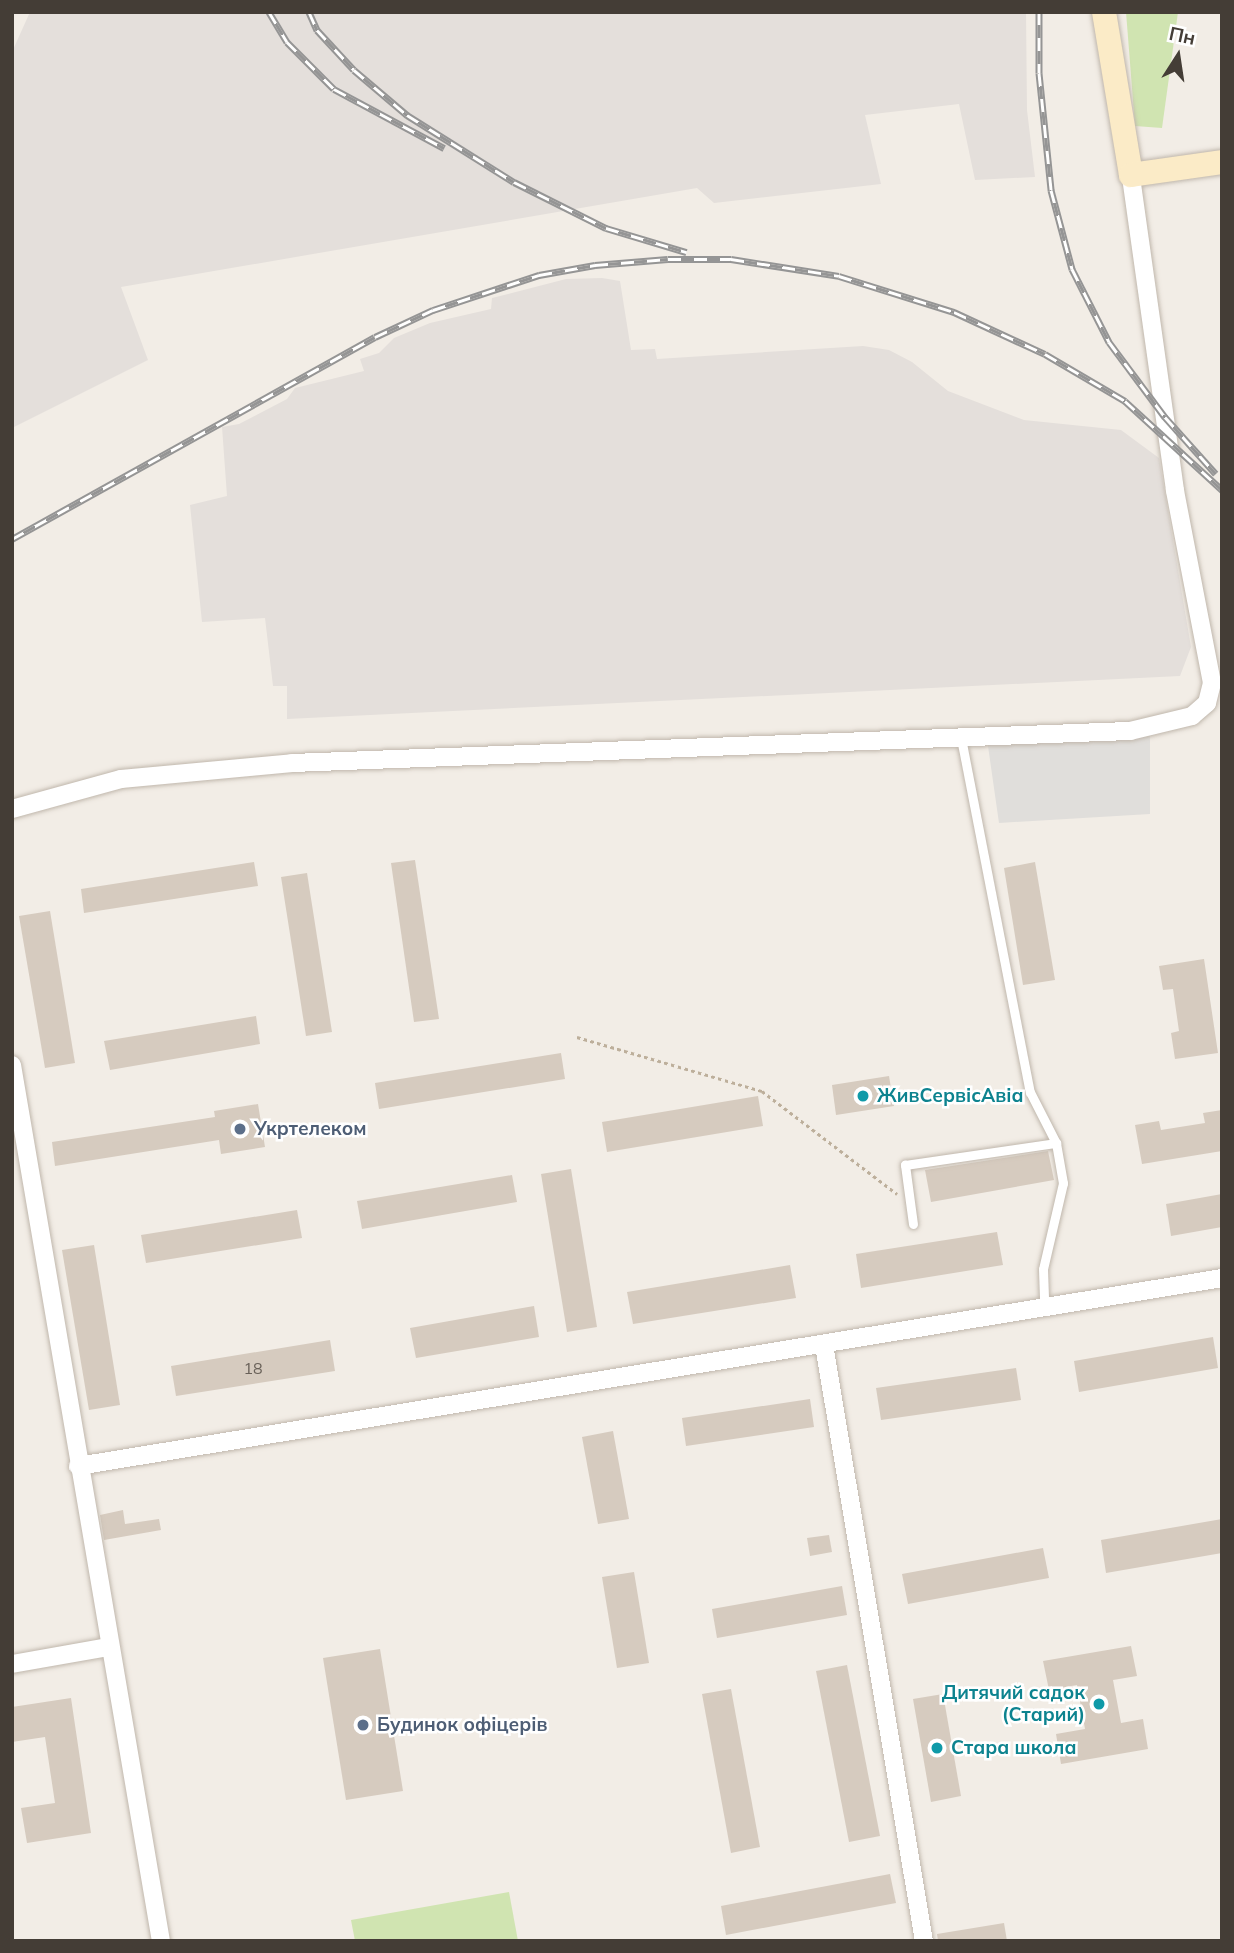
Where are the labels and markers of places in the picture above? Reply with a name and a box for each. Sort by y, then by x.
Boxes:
place label: ЖивСервісАвіа [877,1085,1024,1107]
marker: ЖивСервісАвіа [855,1088,871,1104]
place label: Укртелеком [254,1118,366,1140]
marker: Укртелеком [232,1121,248,1137]
place label: Дитячий садок (Старий) [942,1682,1085,1726]
marker: Дитячий садок (Старий) [1091,1696,1107,1712]
place label: Будинок офіцерів [377,1714,547,1736]
marker: Будинок офіцерів [355,1717,371,1733]
place label: Стара школа [951,1737,1076,1759]
marker: Стара школа [929,1740,945,1756]

